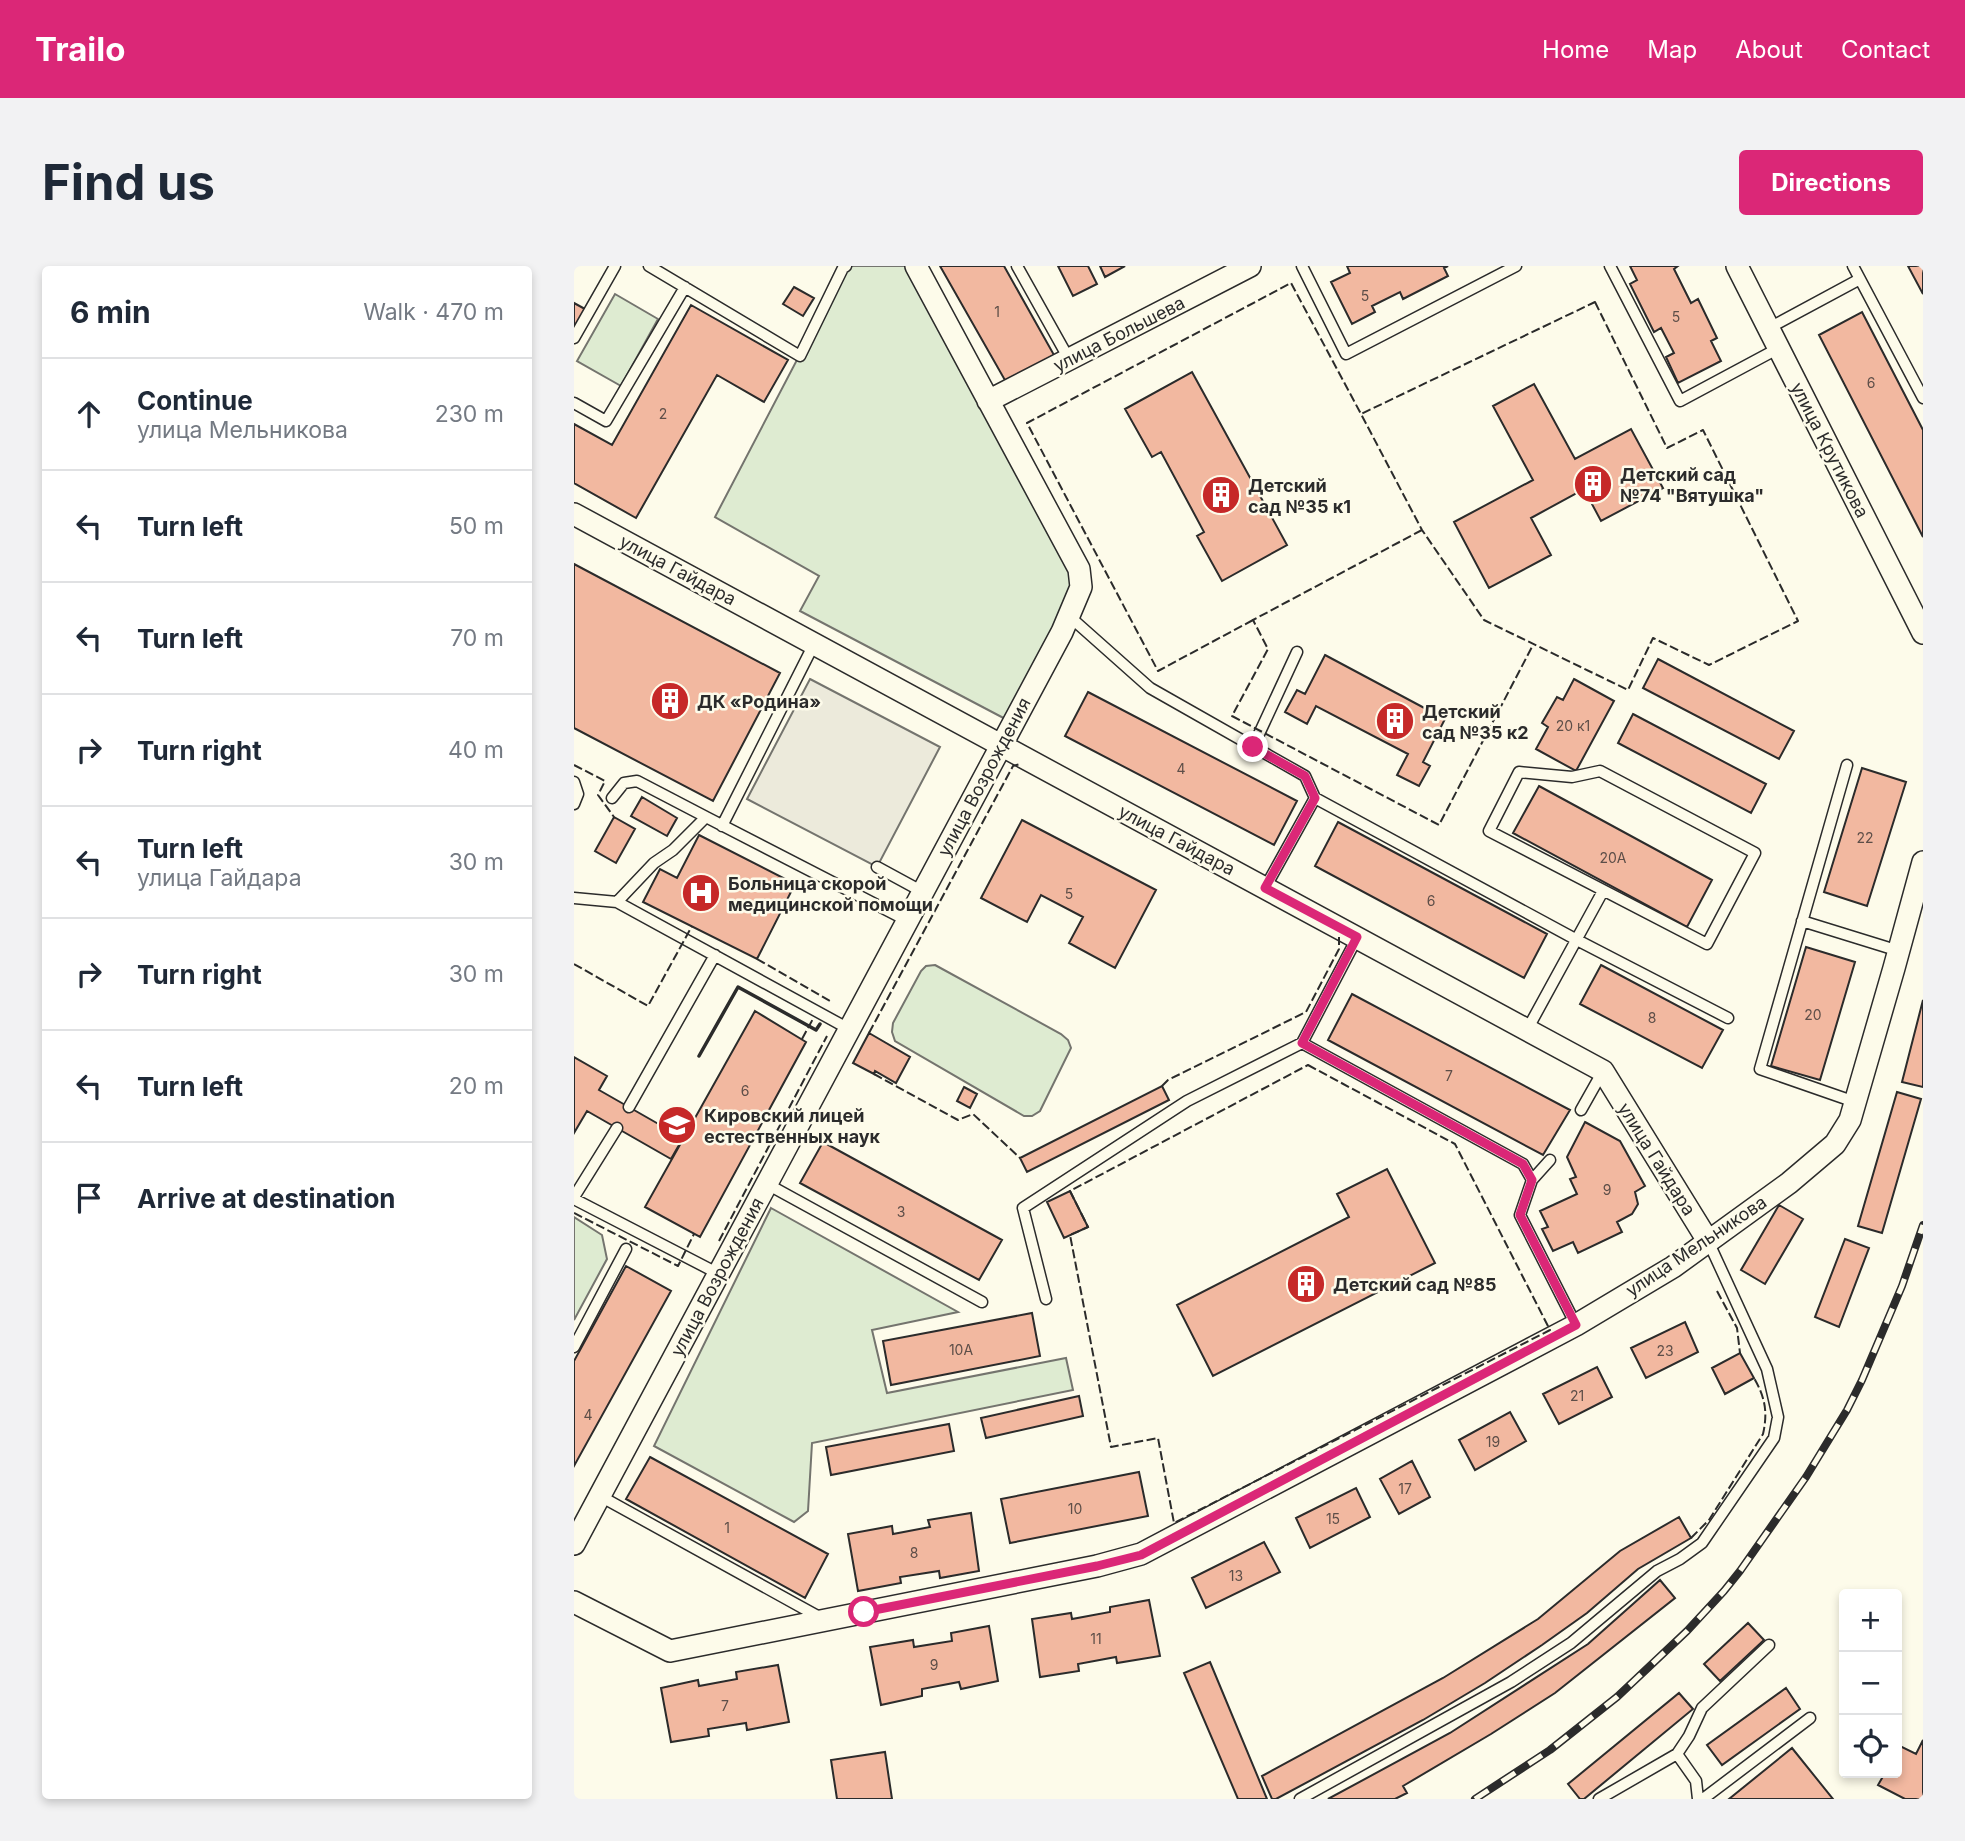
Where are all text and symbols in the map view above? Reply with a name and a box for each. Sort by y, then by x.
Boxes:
text: Trailo [35,29,125,69]
text: Home [1542,35,1609,64]
text: Map [1647,35,1697,64]
text: About [1735,35,1803,64]
text: Contact [1841,35,1930,64]
button: Directions [1739,150,1923,215]
text: Find us [42,153,215,212]
house number: 5 [1361,287,1369,304]
street label: улица Большева [1050,292,1188,376]
text: 6 min [70,294,151,330]
text: Walk · 470 m [363,298,504,326]
house number: 1 [994,303,1000,320]
house number: 5 [1672,308,1680,325]
house number: 6 [1867,374,1875,391]
street label: улица Крутикова [1787,379,1873,521]
text: Continue [137,385,253,416]
icon: ahead [70,395,108,433]
text: 230 m [435,400,504,428]
house number: 2 [659,405,667,422]
text: улица Мельникова [137,416,348,444]
building icon: Детский сад №74 "Вятушка" [1572,463,1614,505]
place label: Детский сад №74 "Вятушка" [1620,464,1764,506]
building icon: Детский сад №35 к1 [1200,474,1242,516]
place label: Детский сад №35 к1 [1248,475,1351,517]
icon: left [70,507,108,545]
text: Turn left [137,511,243,542]
text: 50 m [449,512,504,540]
street label: улица Гайдара [616,530,740,610]
icon: left [70,619,108,657]
text: Turn left [137,623,243,654]
text: 70 m [450,624,504,652]
building icon: ДК «Родина» [649,680,691,722]
place label: ДК «Родина» [697,691,821,712]
street label: улица Возрождения [933,694,1035,860]
building icon: Детский сад №35 к2 [1374,700,1416,742]
place label: Детский сад №35 к2 [1422,701,1529,743]
house number: 20 к1 [1556,717,1590,734]
icon: right [70,731,108,769]
route end [1237,731,1268,762]
text: Turn right [137,735,262,766]
text: 40 m [448,736,504,764]
house number: 4 [1176,760,1186,777]
street label: улица Гайдара [1115,800,1239,880]
house number: 22 [1856,829,1874,846]
text: Turn left [137,833,243,864]
icon: left [70,843,108,881]
text: 30 m [449,848,504,876]
house number: 20А [1599,849,1627,866]
text: улица Гайдара [137,864,302,892]
hospital icon: Больница скорой медицинской помощи [680,872,722,914]
place label: Больница скорой медицинской помощи [728,873,933,915]
house number: 5 [1065,885,1073,902]
house number: 6 [1427,892,1435,909]
icon: right [70,955,108,993]
text: Turn right [137,959,262,990]
text: 30 m [449,960,504,988]
house number: 20 [1804,1006,1822,1023]
house number: 8 [1648,1009,1656,1026]
icon: left [70,1067,108,1105]
house number: 7 [1445,1067,1453,1084]
text: Turn left [137,1071,243,1102]
text: 20 m [449,1072,504,1100]
house number: 6 [741,1082,749,1099]
street label: улица Гайдара [1614,1099,1700,1219]
school or university icon: Кировский лицей естественных наук [656,1104,698,1146]
place label: Кировский лицей естественных наук [704,1105,881,1147]
icon: arrive [70,1179,108,1217]
house number: 9 [1603,1181,1611,1198]
text: Arrive at destination [137,1183,396,1214]
street label: улица Мельникова [1622,1191,1770,1301]
street label: улица Возрождения [666,1194,768,1360]
house number: 3 [897,1203,905,1220]
building icon: Детский сад №85 [1285,1263,1327,1305]
place label: Детский сад №85 [1333,1274,1496,1295]
house number: 10А [949,1341,973,1358]
house number: 23 [1656,1342,1674,1359]
house number: 21 [1570,1387,1584,1404]
house number: 4 [583,1406,593,1423]
house number: 19 [1486,1433,1500,1450]
house number: 17 [1398,1480,1412,1497]
house number: 10 [1068,1500,1082,1517]
house number: 15 [1326,1510,1340,1527]
house number: 1 [724,1519,730,1536]
house number: 8 [910,1544,918,1561]
house number: 13 [1229,1567,1243,1584]
map controls [1839,1589,1902,1778]
button: + [1839,1589,1902,1652]
route start [848,1596,879,1627]
house number: 11 [1090,1630,1102,1647]
button: − [1839,1652,1902,1715]
house number: 9 [930,1656,938,1673]
house number: 7 [721,1697,729,1714]
button: locate [1839,1715,1902,1778]

